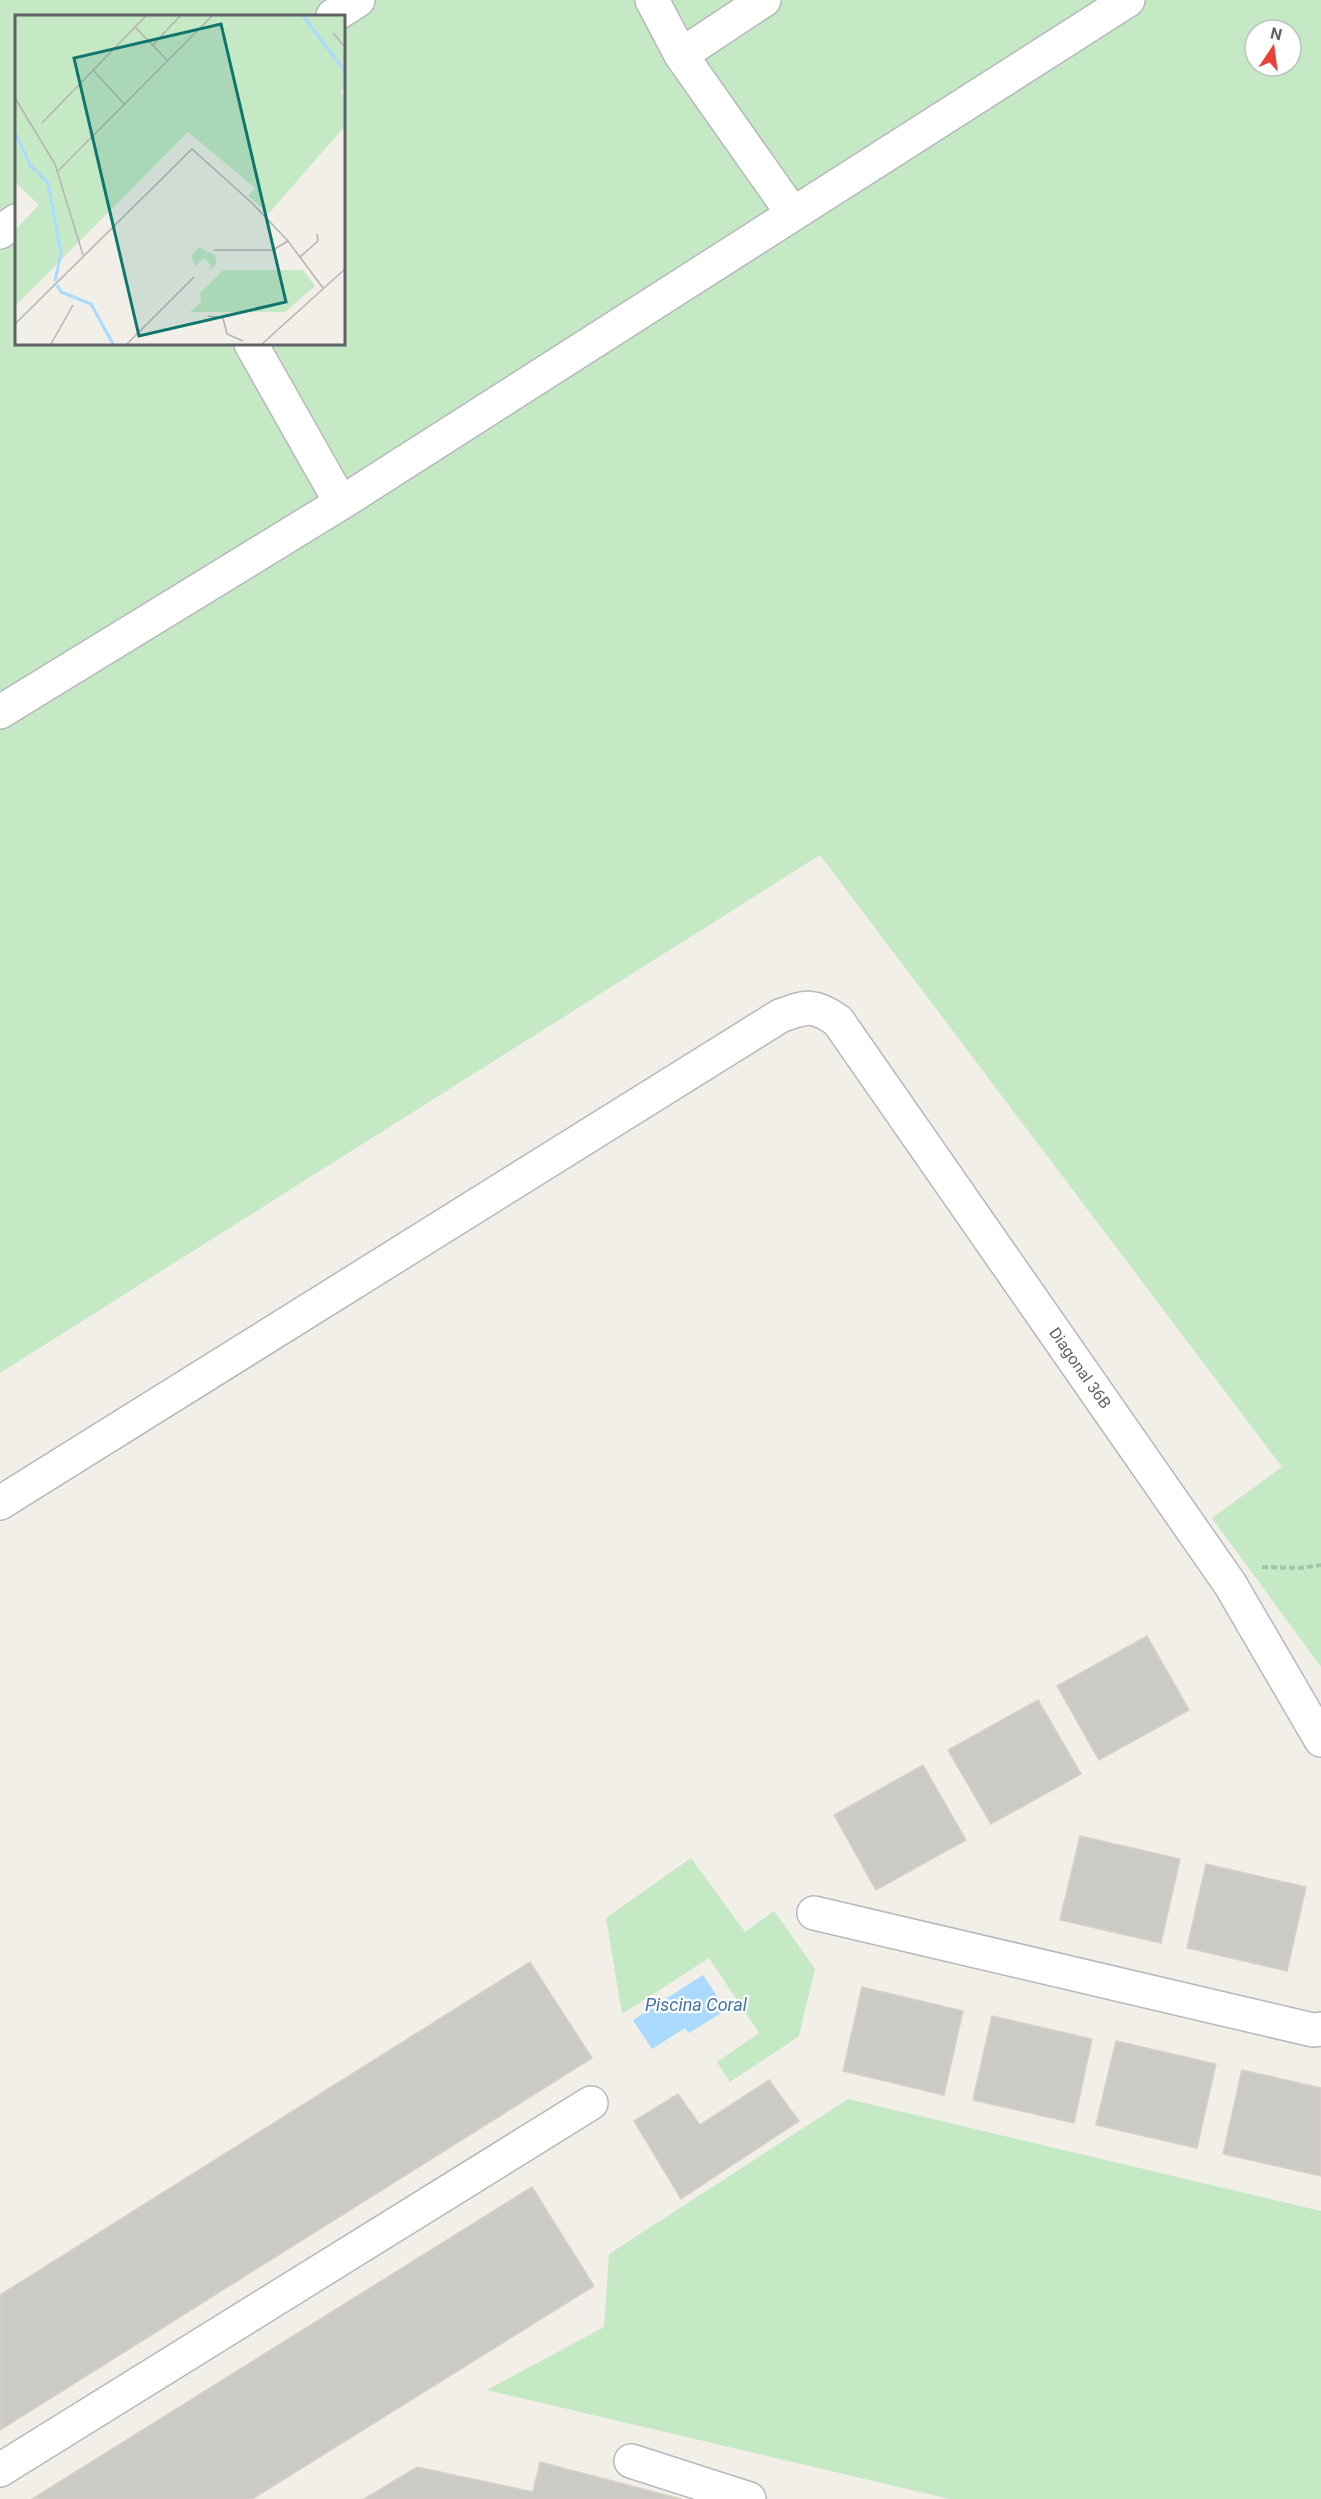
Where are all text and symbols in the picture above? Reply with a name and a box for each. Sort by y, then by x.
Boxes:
inset map [15,15,345,345]
north arrow [1243,18,1303,78]
text: N [1269,23,1284,44]
street label: Diagonal 36B [1045,1324,1115,1412]
water label: Piscina Coral [645,1994,748,2015]

